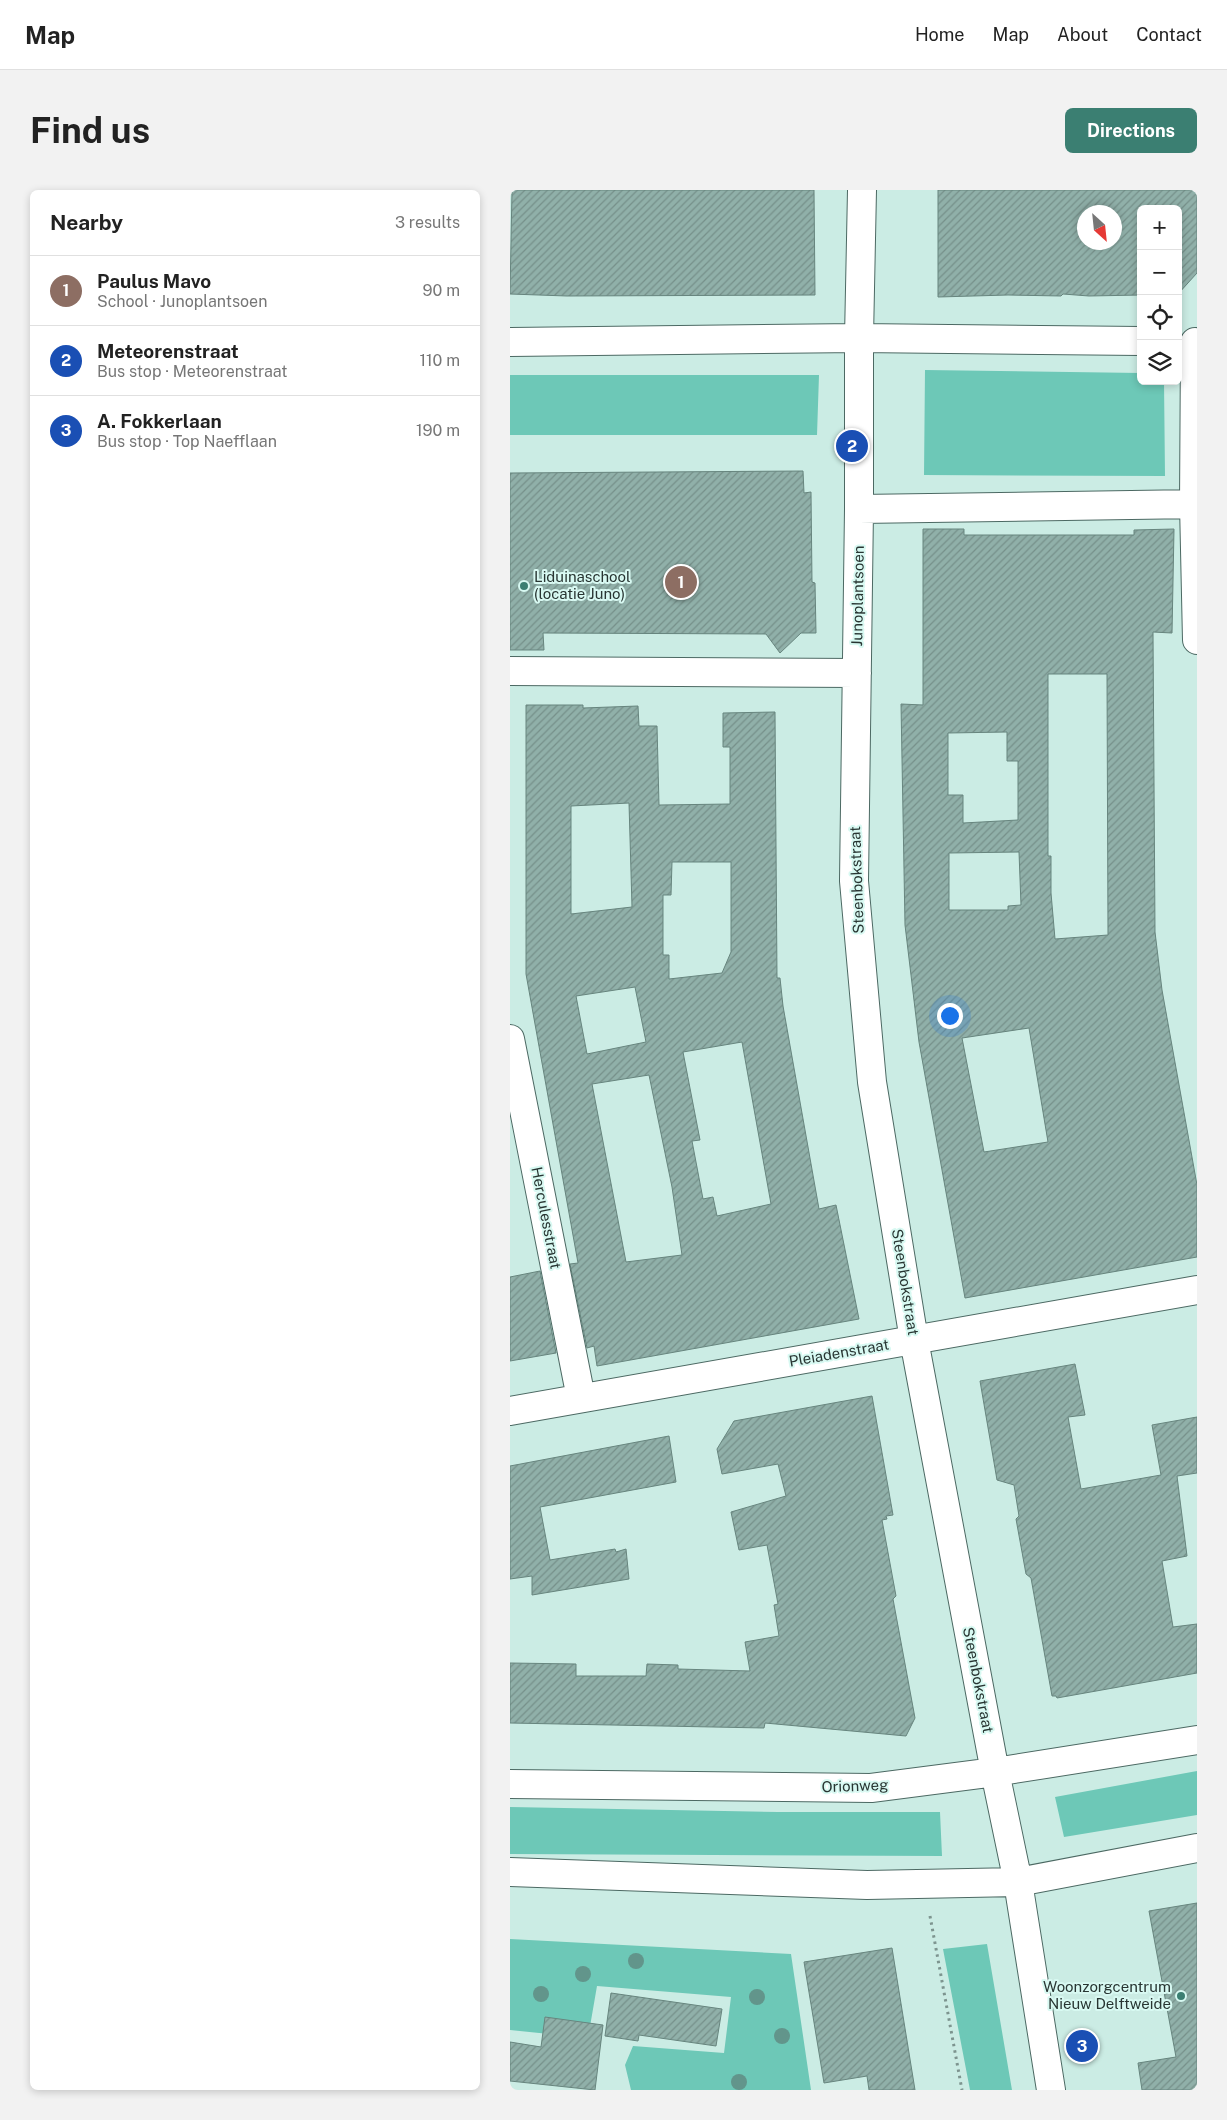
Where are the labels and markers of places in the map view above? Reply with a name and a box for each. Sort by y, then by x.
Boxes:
pin: 2 [836,427,868,465]
pin: 1 [665,563,697,601]
place label: Liduinaschool (locatie Juno) [534,568,631,602]
marker: Liduinaschool (locatie Juno) [518,580,530,592]
place label: Woonzorgcentrum Nieuw Delftweide [1043,1978,1171,2012]
marker: Woonzorgcentrum Nieuw Delftweide [1175,1990,1187,2002]
pin: 3 [1066,2027,1098,2065]

